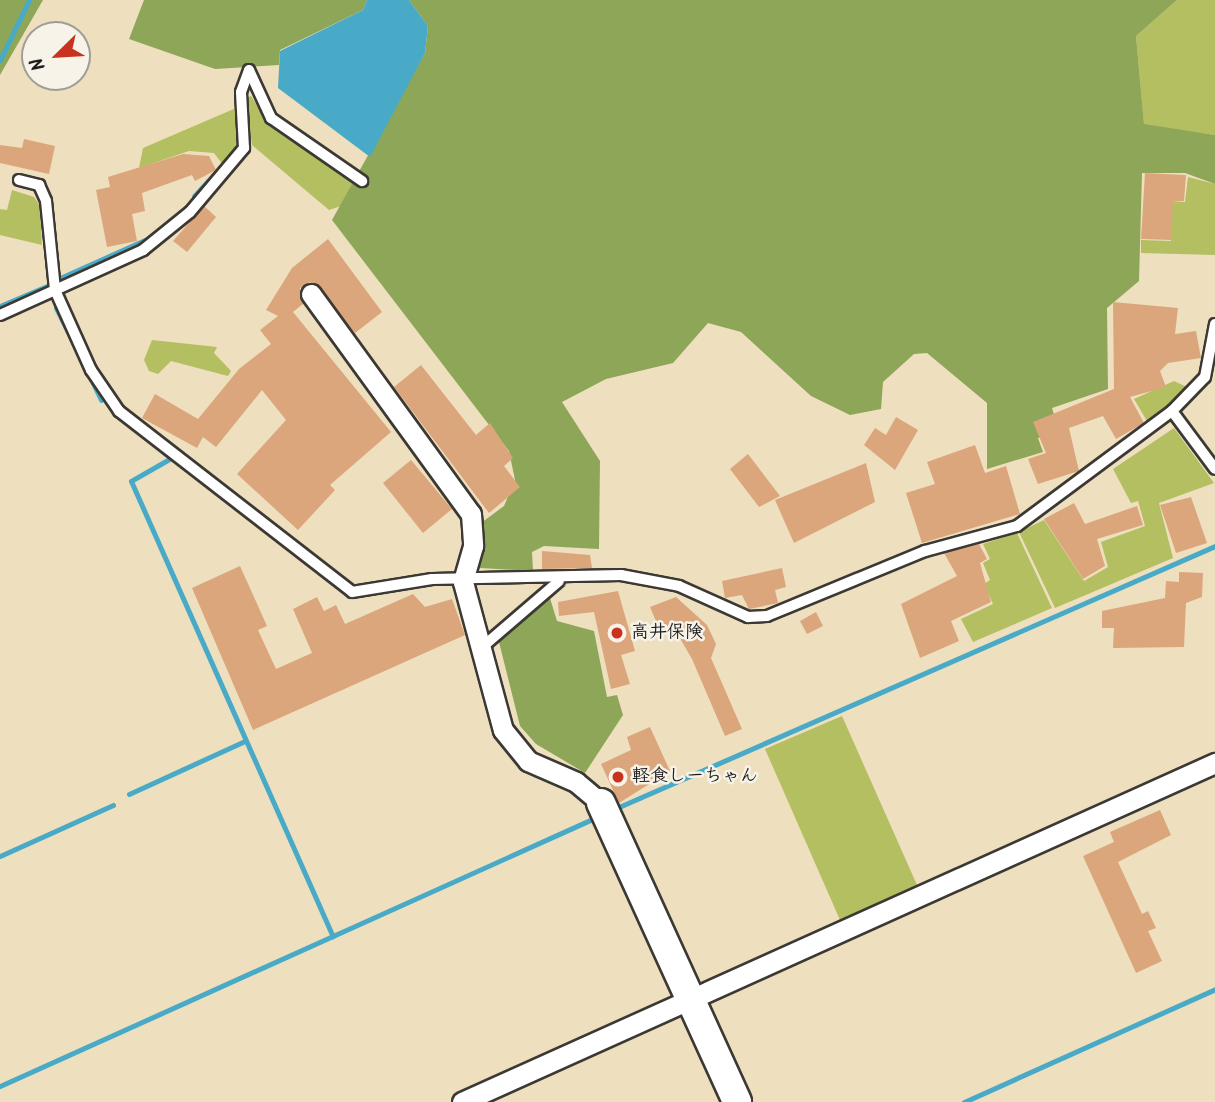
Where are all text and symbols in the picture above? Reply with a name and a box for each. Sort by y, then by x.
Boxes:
north arrow [21,21,91,91]
text: N [22,52,55,75]
place label: 高井保険 [631,622,703,644]
marker: 高井保険 [609,625,625,641]
place label: 軽食しーちゃん [632,766,758,788]
marker: 軽食しーちゃん [610,769,626,785]

